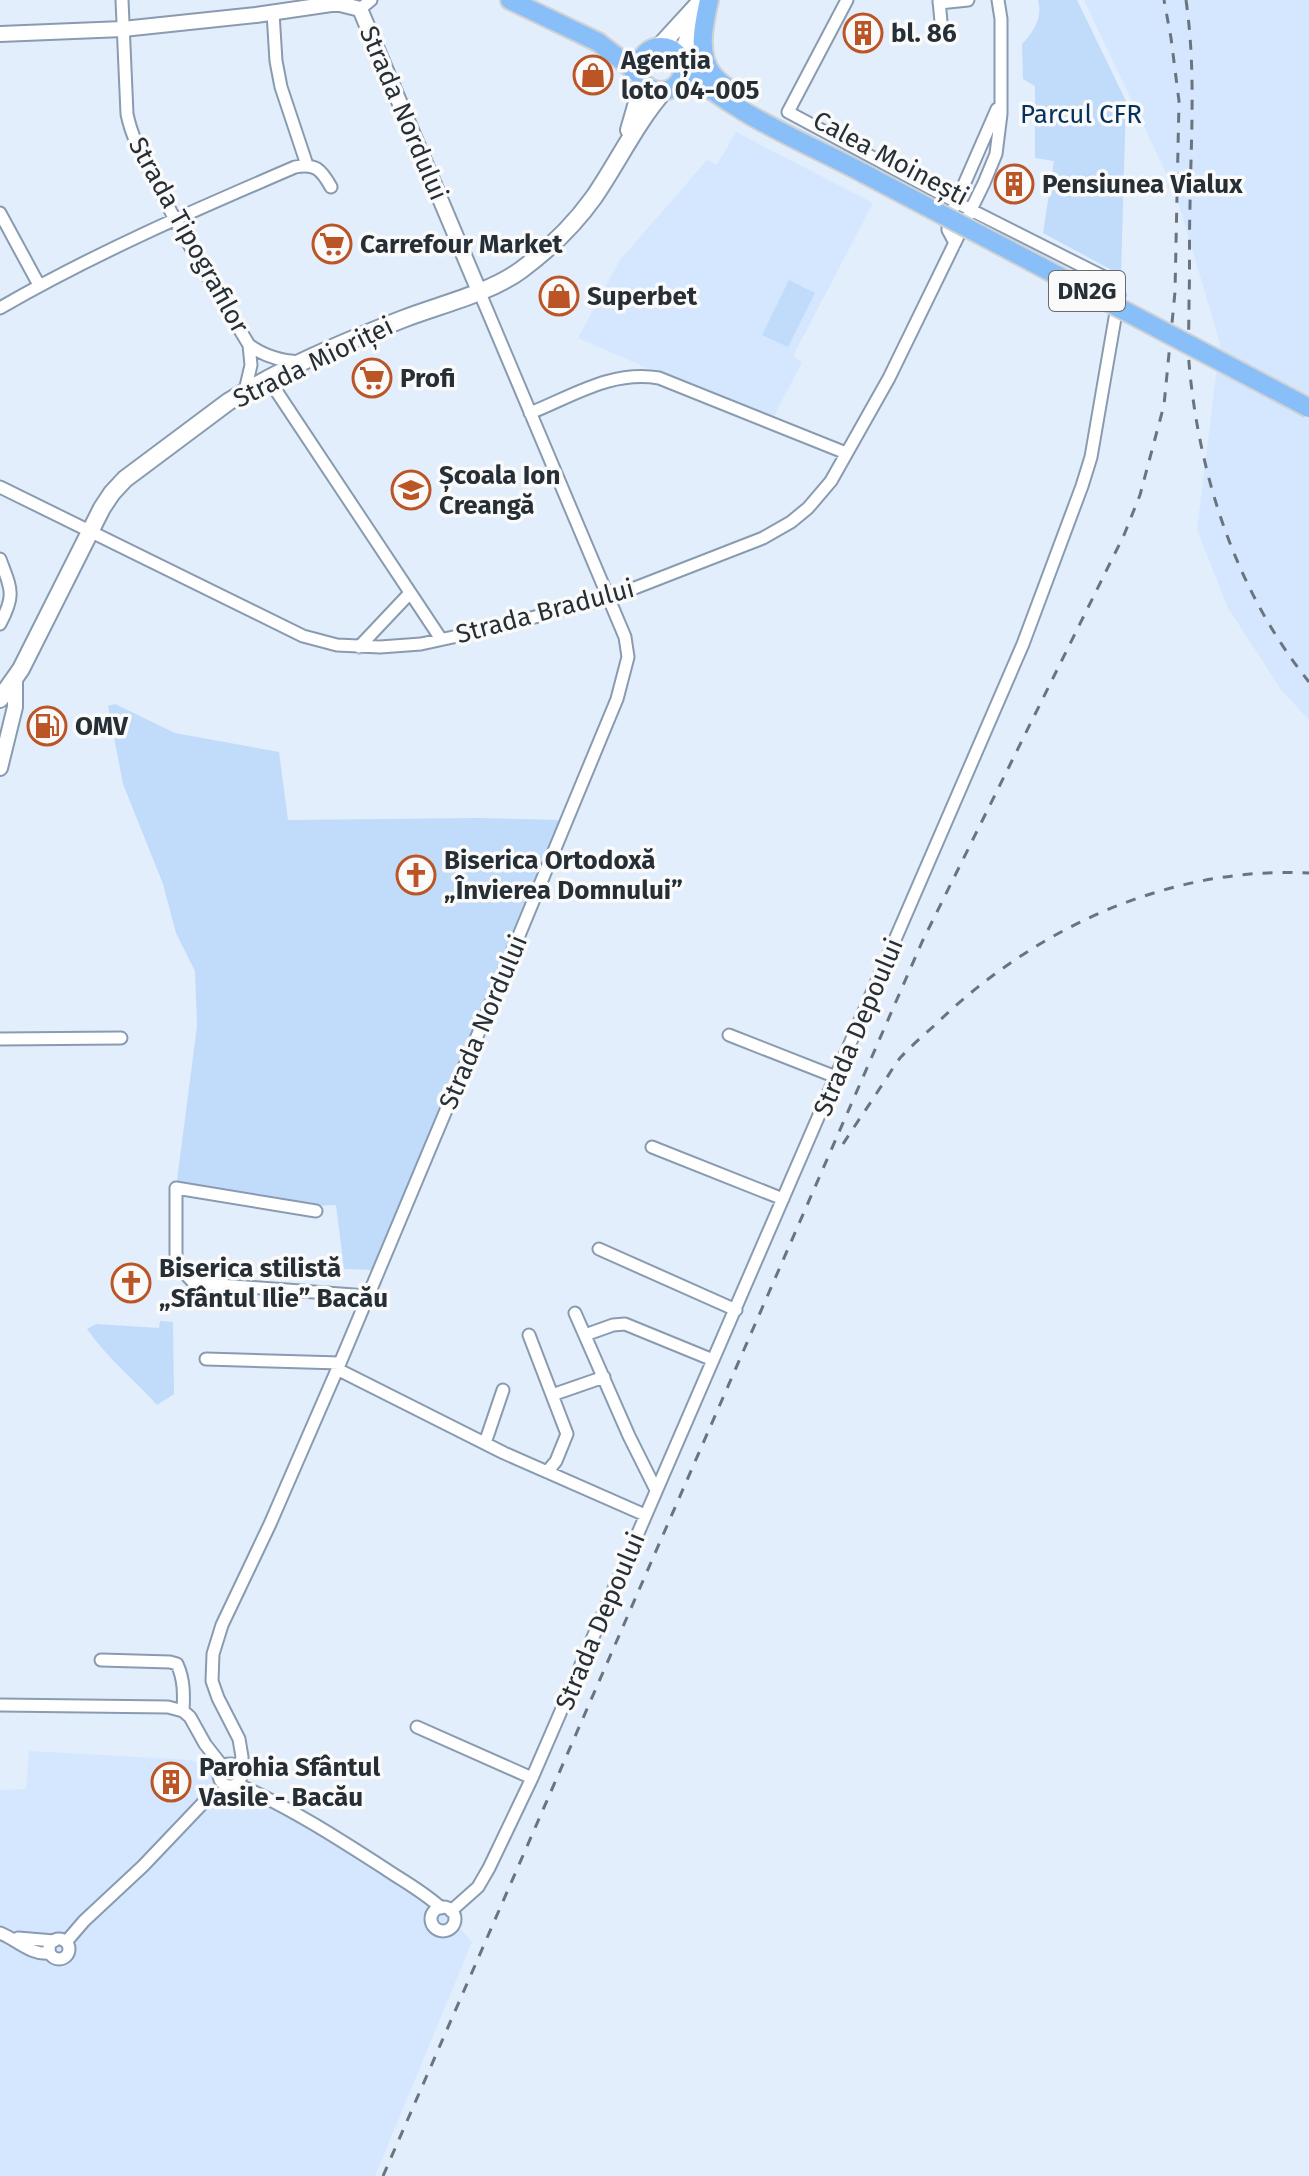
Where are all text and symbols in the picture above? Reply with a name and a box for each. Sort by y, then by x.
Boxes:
building icon: bl. 86 [842,12,884,54]
place label: bl. 86 [891,18,957,49]
street label: Strada Nordului [353,21,454,205]
place label: Agenția loto 04-005 [620,45,760,106]
shop icon: Agenția loto 04-005 [572,54,614,96]
park label: Parcul CFR [1020,99,1142,130]
street label: Calea Moinești [807,104,974,213]
street label: Strada Tipografilor [122,132,255,339]
building icon: Pensiunea Vialux [993,163,1035,205]
place label: Pensiunea Vialux [1042,169,1243,200]
supermarket icon: Carrefour Market [311,223,353,265]
place label: Carrefour Market [360,229,563,260]
road number: DN2G [1049,271,1125,311]
shop icon: Superbet [538,275,580,317]
place label: Superbet [587,281,698,312]
street label: Strada Mioriței [228,310,399,415]
supermarket icon: Profi [351,357,393,399]
place label: Profi [400,363,455,394]
place label: Școala Ion Creangă [439,460,561,521]
school or university icon: Școala Ion Creangă [390,469,432,511]
street label: Strada Bradului [453,573,638,650]
fuel station icon: OMV [26,705,68,747]
place label: OMV [75,711,129,742]
place label: Biserica Ortodoxă „Învierea Domnului” [444,845,683,906]
church icon: Biserica Ortodoxă „Învierea Domnului” [395,854,437,896]
street label: Strada Nordului [433,930,534,1114]
street label: Strada Depoului [807,934,910,1121]
place label: Biserica stilistă „Sfântul Ilie” Bacău [159,1253,388,1314]
church icon: Biserica stilistă „Sfântul Ilie” Bacău [110,1262,152,1304]
street label: Strada Depoului [549,1528,652,1715]
place label: Parohia Sfântul Vasile - Bacău [198,1752,380,1813]
building icon: Parohia Sfântul Vasile - Bacău [150,1761,192,1803]

